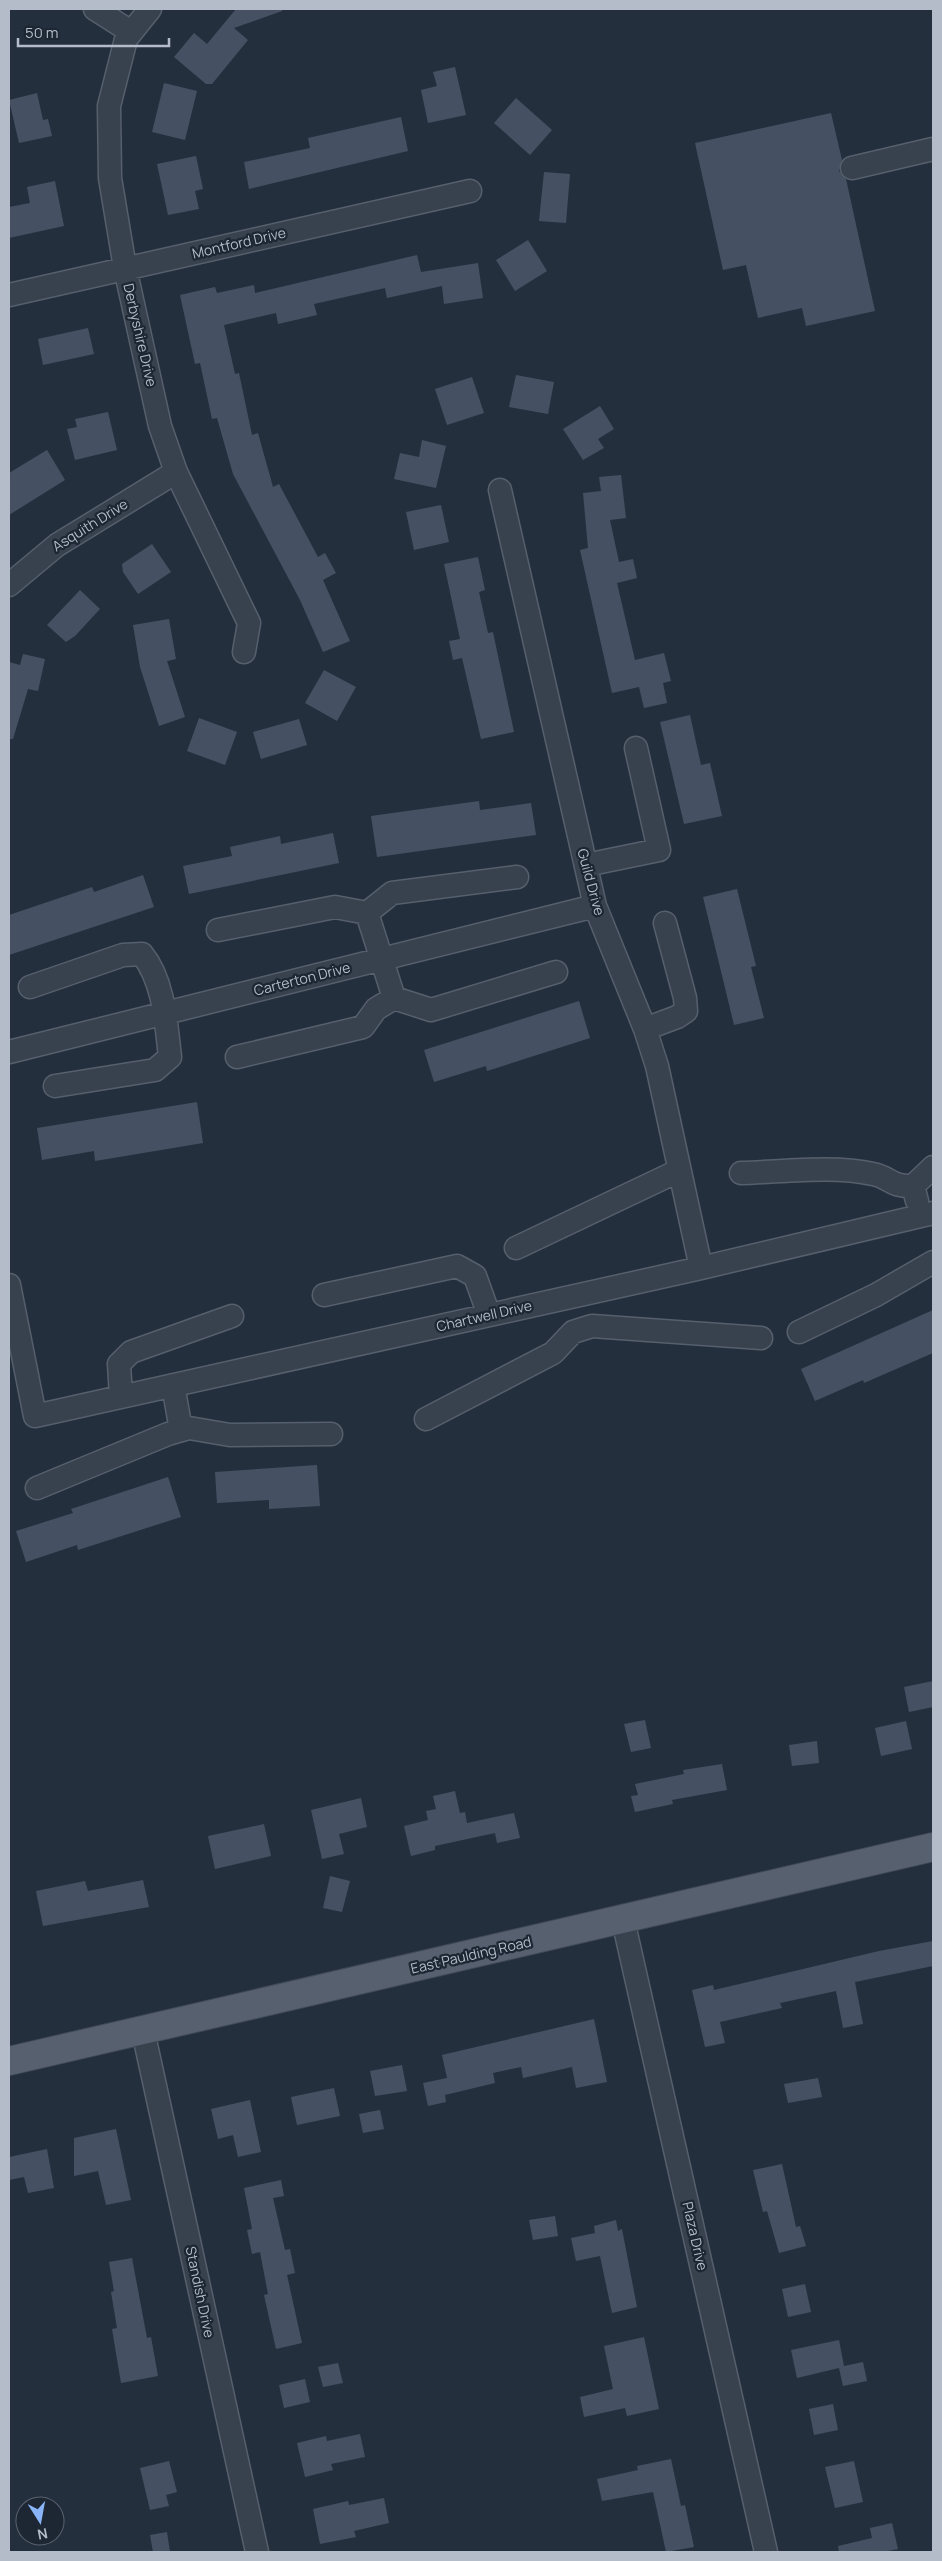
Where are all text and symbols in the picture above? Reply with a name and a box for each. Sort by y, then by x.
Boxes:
scale bar [18,15,169,47]
text: 50 m [25,22,59,43]
street label: Montford Drive [190,222,288,263]
street label: Derbyshire Drive [119,281,162,388]
street label: Asquith Drive [48,494,131,555]
street label: Guild Drive [573,846,610,917]
street label: Carterton Drive [252,957,352,1000]
street label: Chartwell Drive [434,1295,534,1336]
street label: East Paulding Road [409,1931,533,1978]
street label: Plaza Drive [678,2200,713,2272]
street label: Standish Drive [182,2244,219,2339]
north arrow [15,2496,65,2546]
text: N [36,2524,49,2545]

